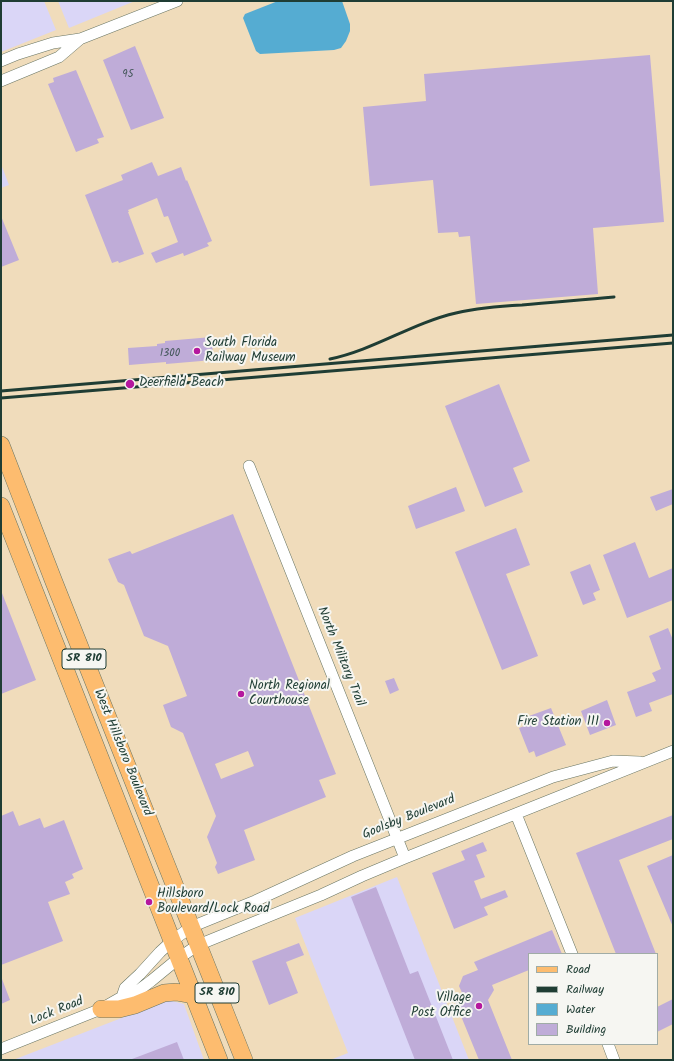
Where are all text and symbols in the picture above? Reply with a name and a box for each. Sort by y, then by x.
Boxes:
house number: 95 [122,68,134,82]
place label: South Florida Railway Museum [205,336,296,367]
marker: South Florida Railway Museum [192,346,202,356]
house number: 1300 [160,347,180,361]
place label: Deerfield Beach [139,376,224,392]
marker: Deerfield Beach [124,378,136,390]
street label: North Military Trail [313,605,367,709]
road number: SR 810 [62,649,106,669]
place label: North Regional Courthouse [249,679,330,710]
street label: West Hillsboro Boulevard [89,687,155,819]
marker: North Regional Courthouse [236,689,246,699]
place label: Fire Station 111 [517,715,599,731]
marker: Fire Station 111 [602,718,612,728]
street label: Goolsby Boulevard [360,792,458,844]
place label: Hillsboro Boulevard/Lock Road [157,887,270,918]
marker: Hillsboro Boulevard/Lock Road [144,897,154,907]
legend [528,953,658,1045]
text: Road [566,960,590,979]
text: Railway [566,980,604,999]
road number: SR 810 [195,983,239,1003]
place label: Village Post Office [411,991,471,1022]
street label: Lock Road [28,994,86,1030]
text: Water [566,1000,595,1019]
marker: Village Post Office [474,1001,484,1011]
text: Building [566,1020,606,1039]

